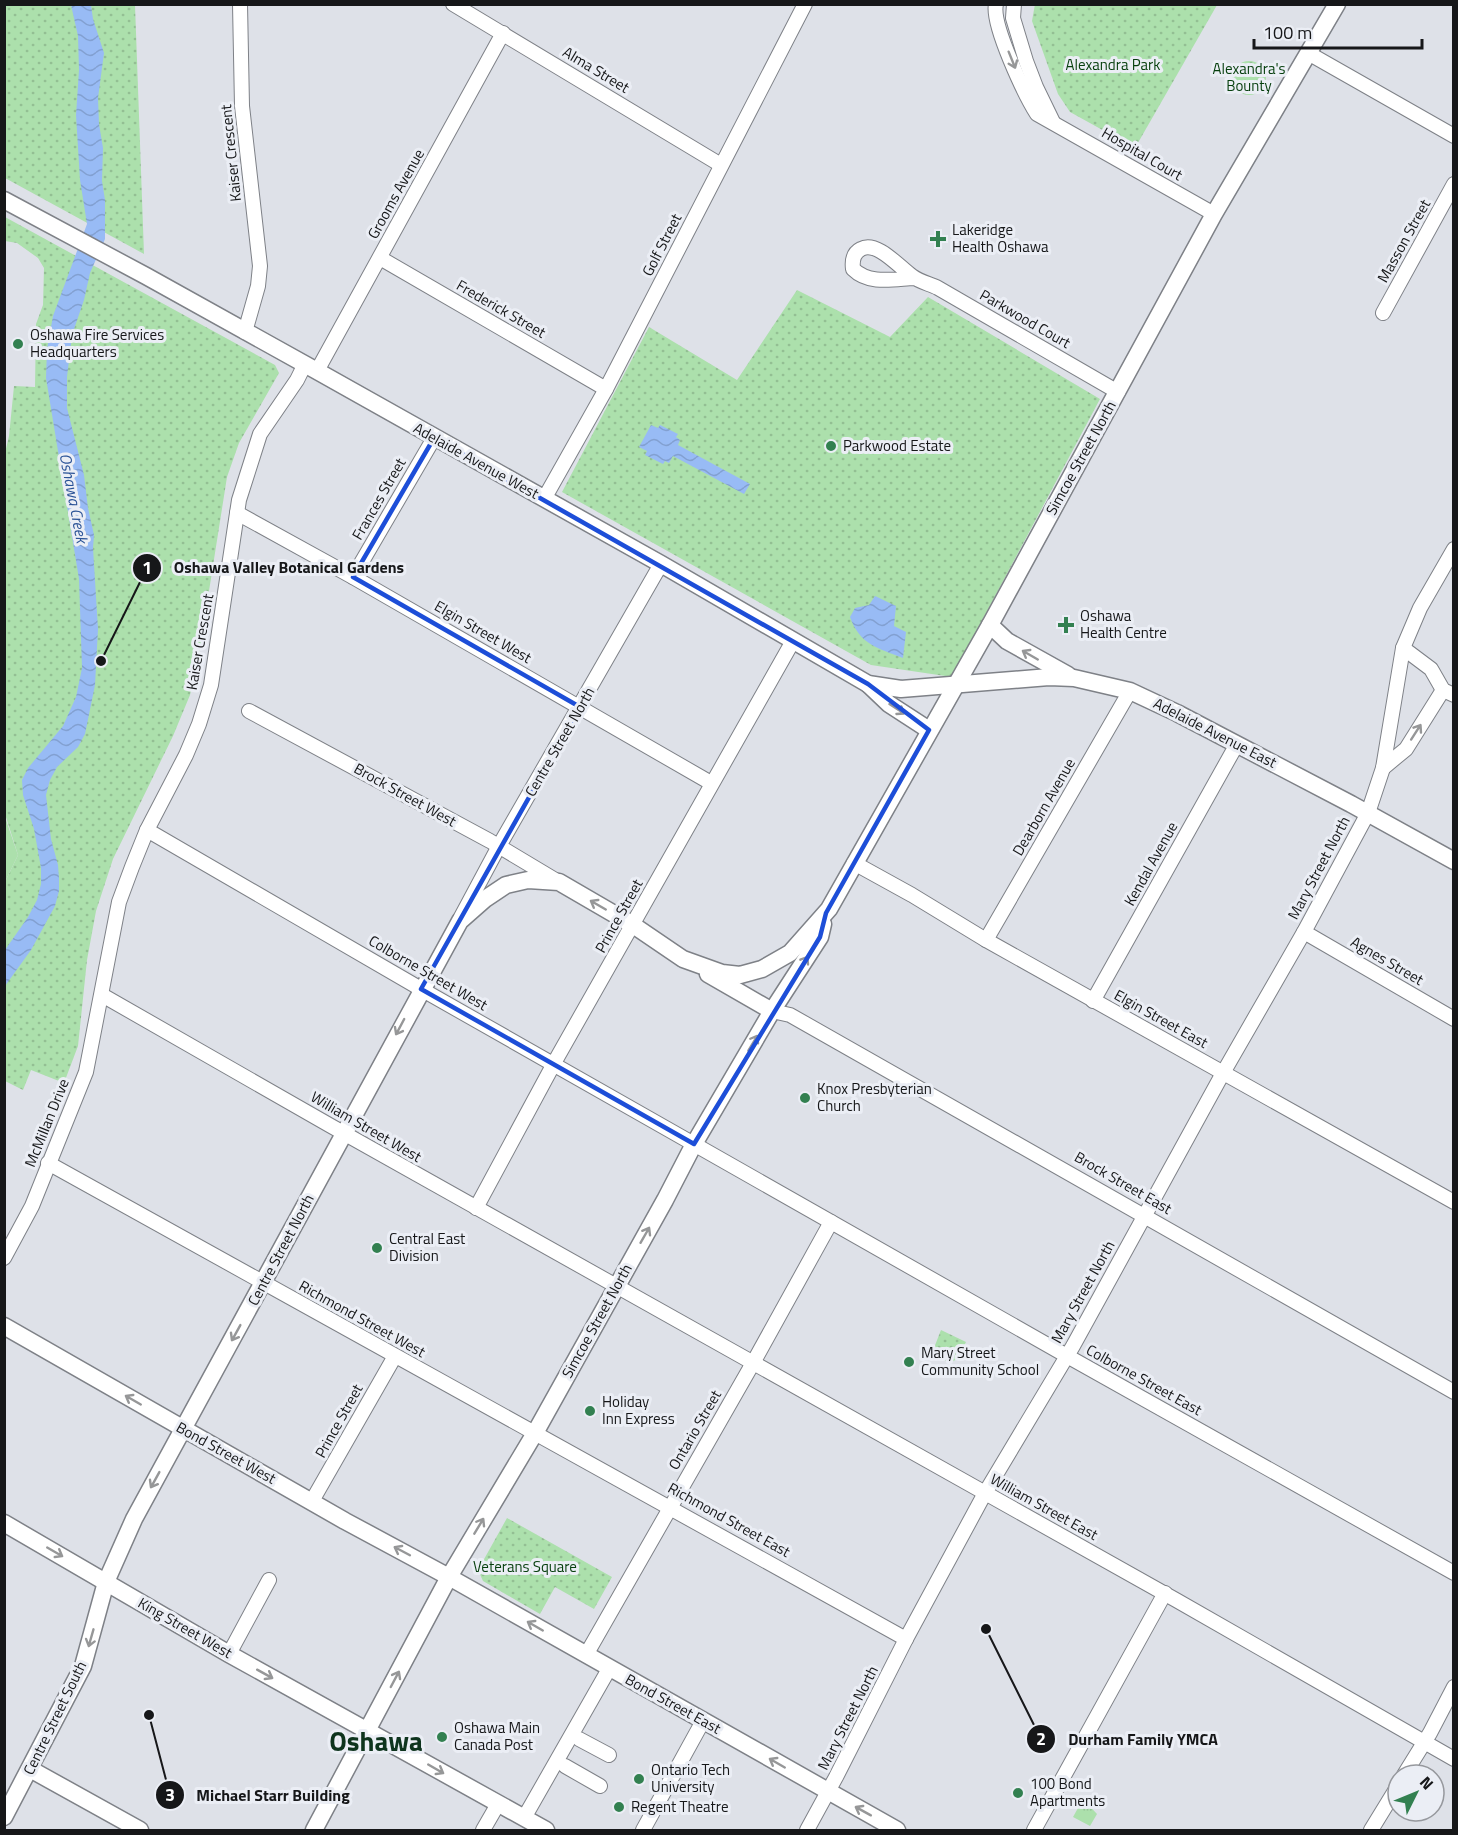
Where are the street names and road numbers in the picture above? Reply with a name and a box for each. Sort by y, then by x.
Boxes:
street label: Alma Street [558,41,635,99]
street label: Kaiser Crescent [214,103,247,203]
street label: Hospital Court [1098,121,1188,186]
street label: Grooms Avenue [361,145,430,243]
street label: Masson Street [1371,194,1436,287]
street label: Golf Street [636,209,687,280]
street label: Frederick Street [452,274,551,344]
street label: Parkwood Court [976,283,1076,354]
street label: Simcoe Street North [1040,396,1122,519]
street label: Adelaide Avenue West [409,416,544,505]
street label: Frances Street [346,453,412,544]
street label: Kaiser Crescent [180,591,219,692]
street label: Elgin Street West [430,594,537,669]
street label: Centre Street North [519,683,600,801]
street label: Adelaide Avenue East [1150,692,1282,774]
street label: Dearborn Avenue [1006,754,1081,860]
street label: Brock Street West [350,757,461,833]
street label: Mary Street North [1282,812,1356,924]
street label: Kendal Avenue [1118,817,1183,910]
street label: Prince Street [589,874,649,957]
street label: Colborne Street West [364,929,493,1016]
street label: Agnes Street [1346,930,1429,991]
street label: Elgin Street East [1110,983,1213,1054]
street label: McMillan Drive [18,1075,75,1170]
street label: William Street West [306,1085,427,1168]
street label: Brock Street East [1070,1145,1177,1220]
street label: Centre Street North [241,1190,320,1310]
street label: Mary Street North [1045,1236,1120,1347]
street label: Simcoe Street North [556,1259,638,1382]
street label: Richmond Street West [295,1274,430,1363]
street label: Colborne Street East [1082,1338,1207,1421]
street label: Prince Street [309,1379,369,1462]
street label: Ontario Street [662,1385,727,1474]
street label: Bond Street West [172,1416,281,1490]
street label: William Street East [986,1467,1103,1546]
street label: Richmond Street East [664,1476,795,1563]
street label: King Street West [134,1591,237,1664]
street label: Centre Street South [17,1657,92,1779]
street label: Mary Street North [811,1662,884,1774]
street label: Bond Street East [621,1668,726,1740]

